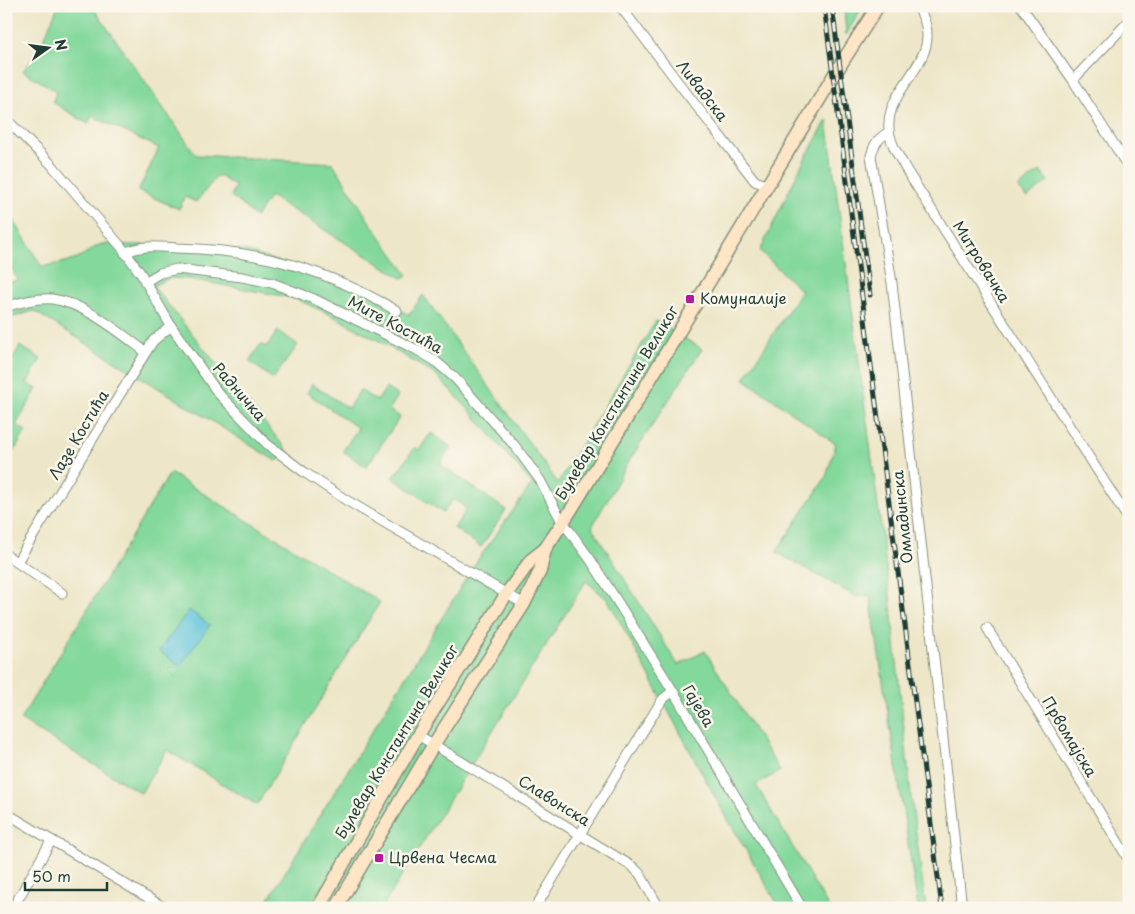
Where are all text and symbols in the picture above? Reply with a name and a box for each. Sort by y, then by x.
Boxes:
north arrow [22,22,72,72]
text: N [50,37,73,53]
street label: Ливадска [672,55,735,126]
street label: Митровачка [948,216,1017,307]
place label: Комуналије [700,286,786,309]
street label: Мите Костића [344,289,447,358]
marker: Комуналије [684,293,696,305]
street label: Булевар Константина Великог [548,300,683,504]
street label: Радничка [208,357,272,426]
street label: Лазе Костића [42,385,114,483]
street label: Омладинска [885,469,918,565]
street label: Булевар Константина Великог [328,639,463,843]
street label: Гајева [678,680,721,731]
street label: Првомајска [1037,692,1104,781]
street label: Славонска [514,769,596,831]
place label: Црвена Чесма [389,845,497,868]
marker: Црвена Чесма [373,852,385,864]
scale bar [25,859,108,891]
text: 50 m [32,864,71,887]

